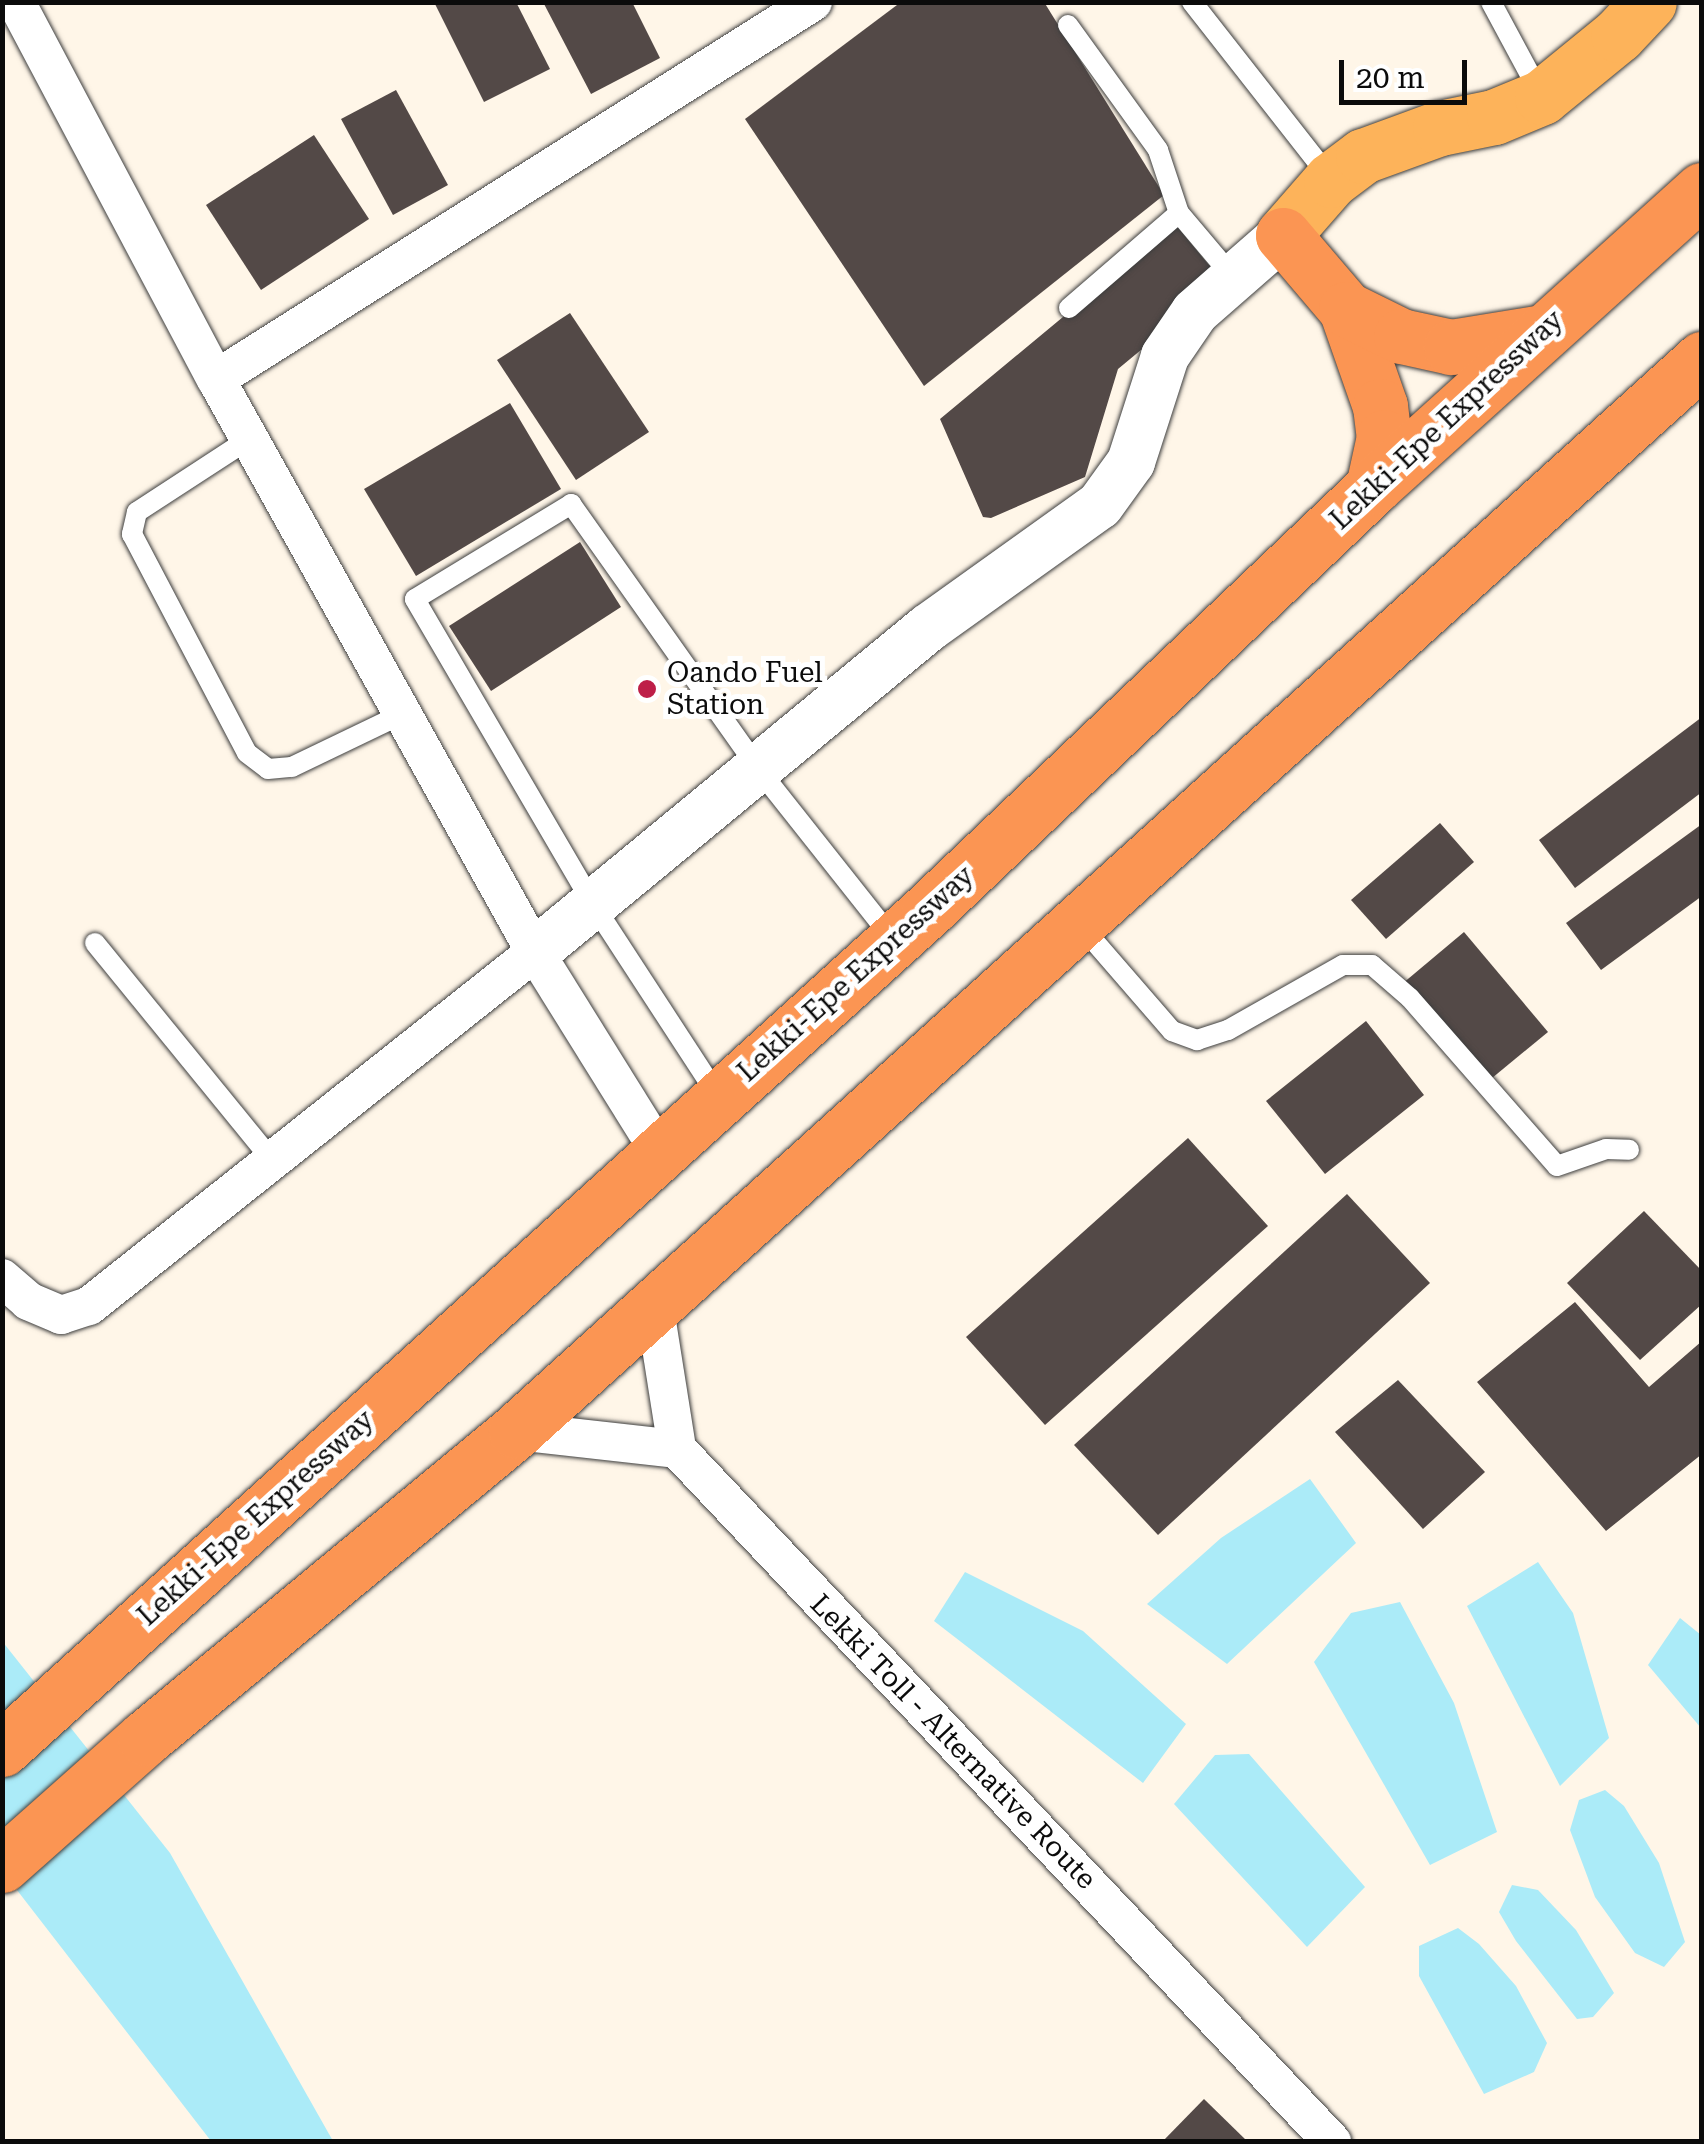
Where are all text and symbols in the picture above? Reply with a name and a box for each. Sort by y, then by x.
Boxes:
scale bar [1344,40,1472,102]
text: 20 m [1356,60,1425,95]
street label: Lekki-Epe Expressway [1323,303,1571,537]
place label: Oando Fuel Station [667,656,823,722]
marker: Oando Fuel Station [636,678,658,700]
street label: Lekki-Epe Expressway [731,859,981,1089]
street label: Lekki-Epe Expressway [131,1403,381,1633]
street label: Lekki Toll - Alternative Route [803,1588,1103,1896]

